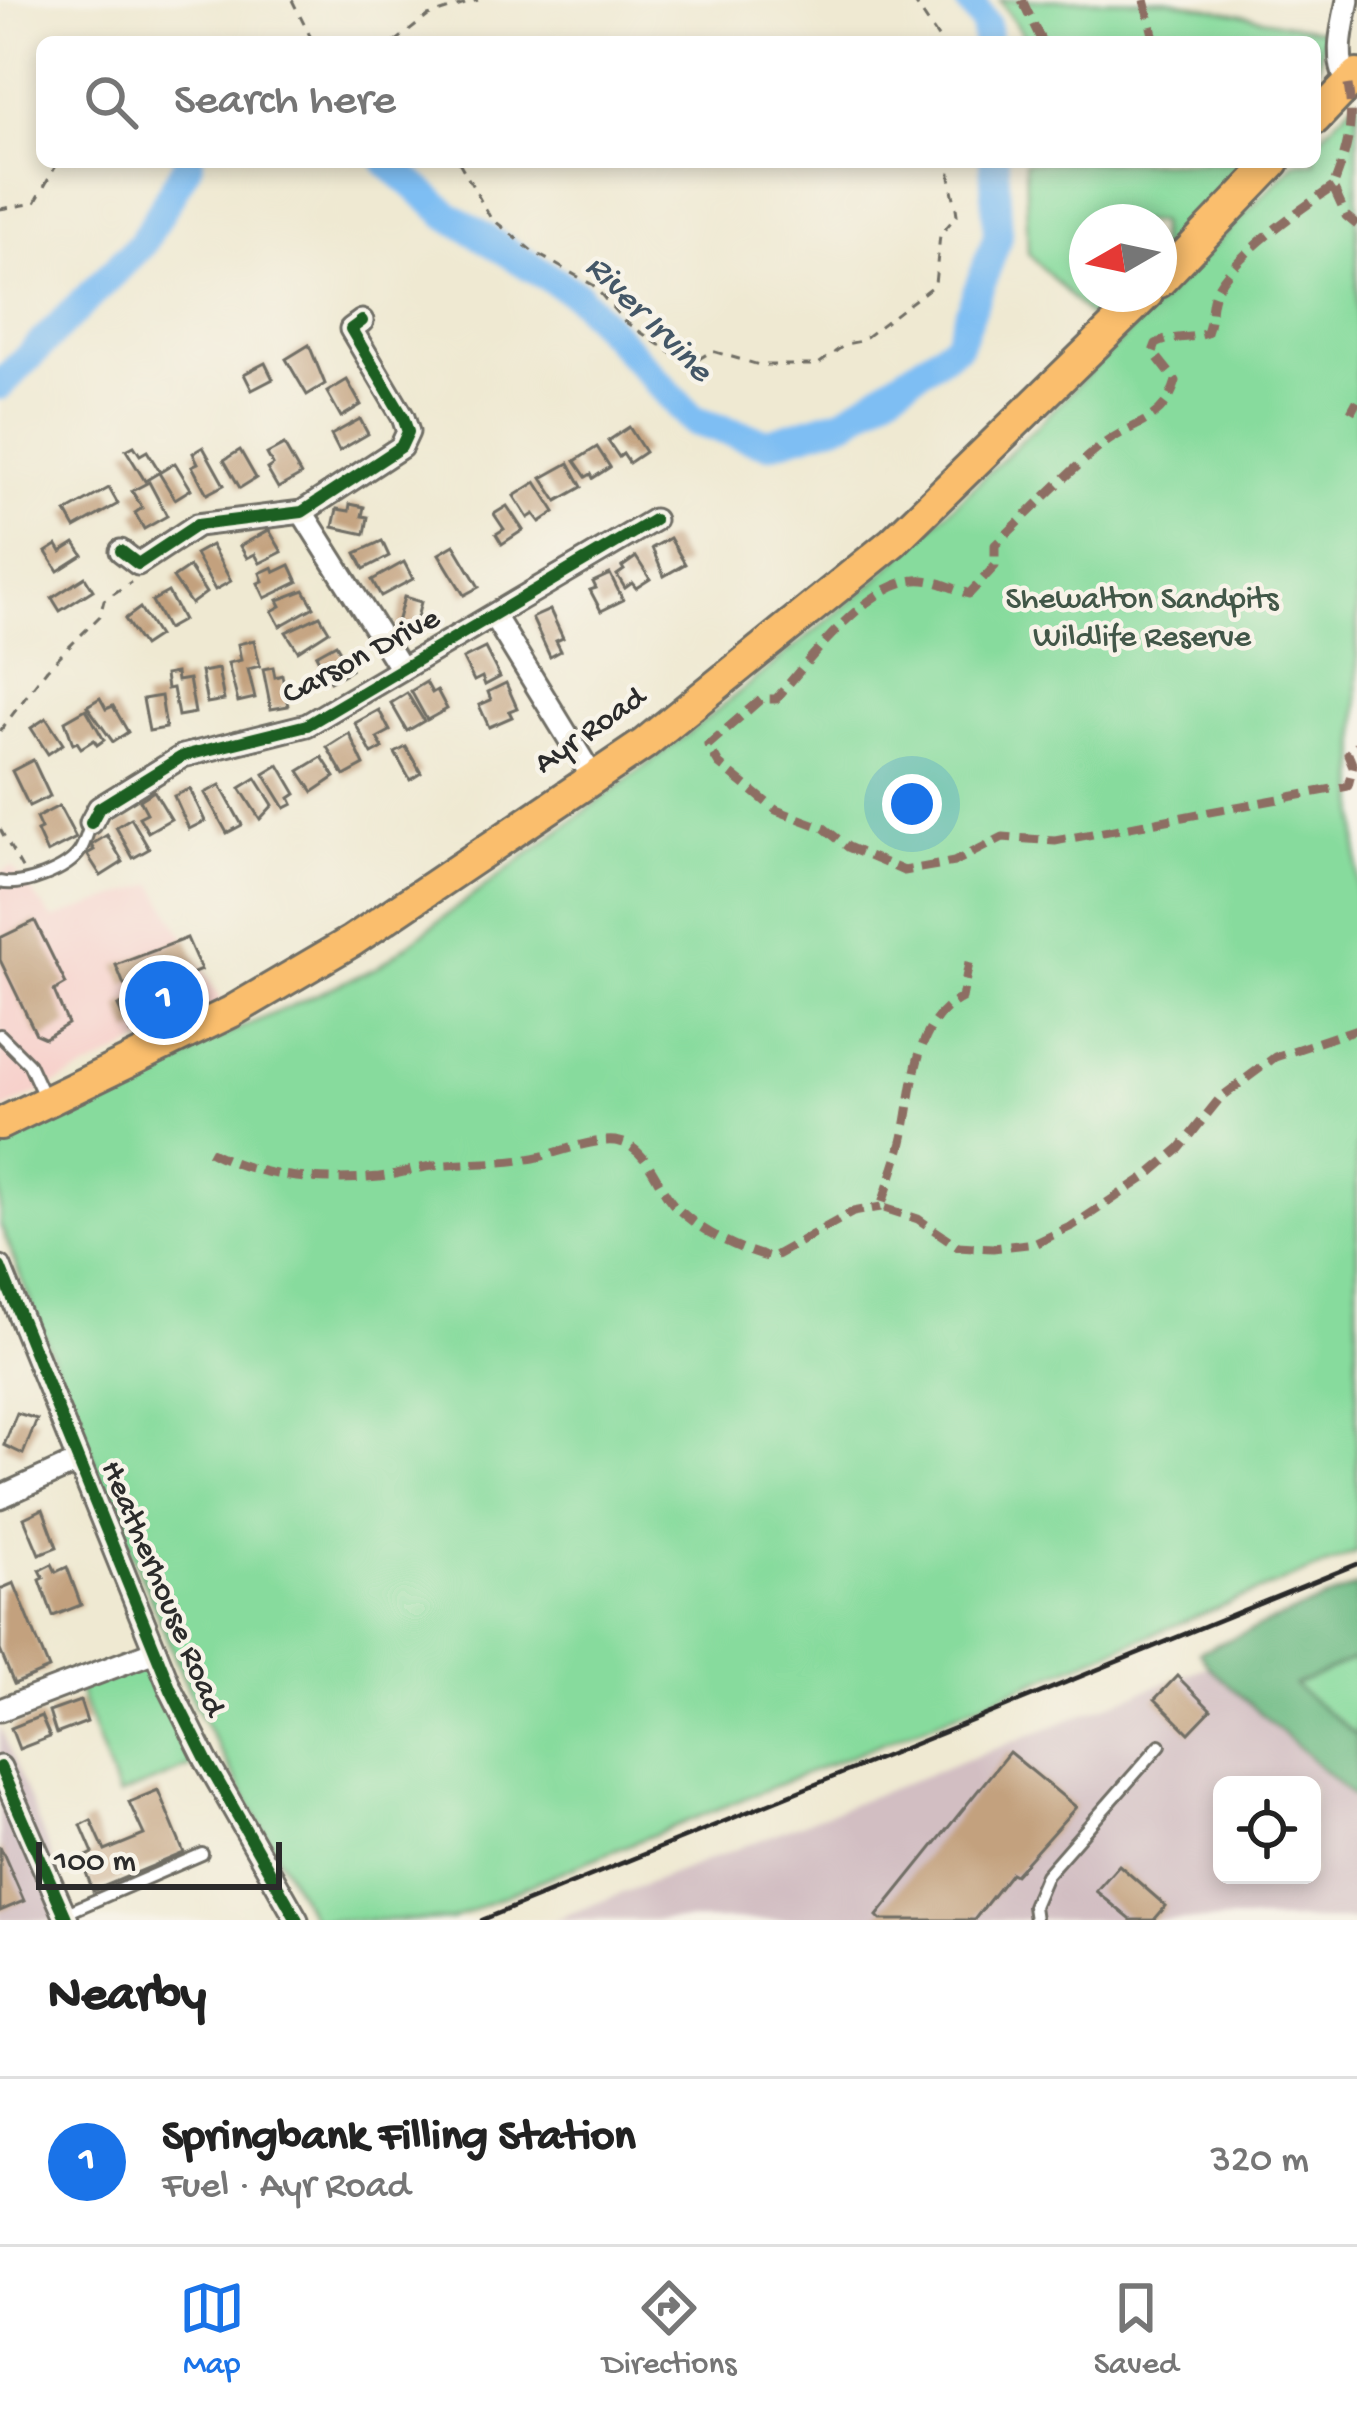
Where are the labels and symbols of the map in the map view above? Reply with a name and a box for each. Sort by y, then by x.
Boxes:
north arrow [1069,204,1177,312]
water label: River Irvine [574,247,721,394]
park label: Shewalton Sandpits Wildlife Reserve [1006,582,1279,658]
street label: Carson Drive [277,600,448,715]
street label: Ayr Road [528,678,656,784]
your location [882,774,942,834]
pin: 1 [125,955,203,1045]
street label: Heatherhouse Road [90,1456,233,1725]
scale bar [36,1836,282,1889]

